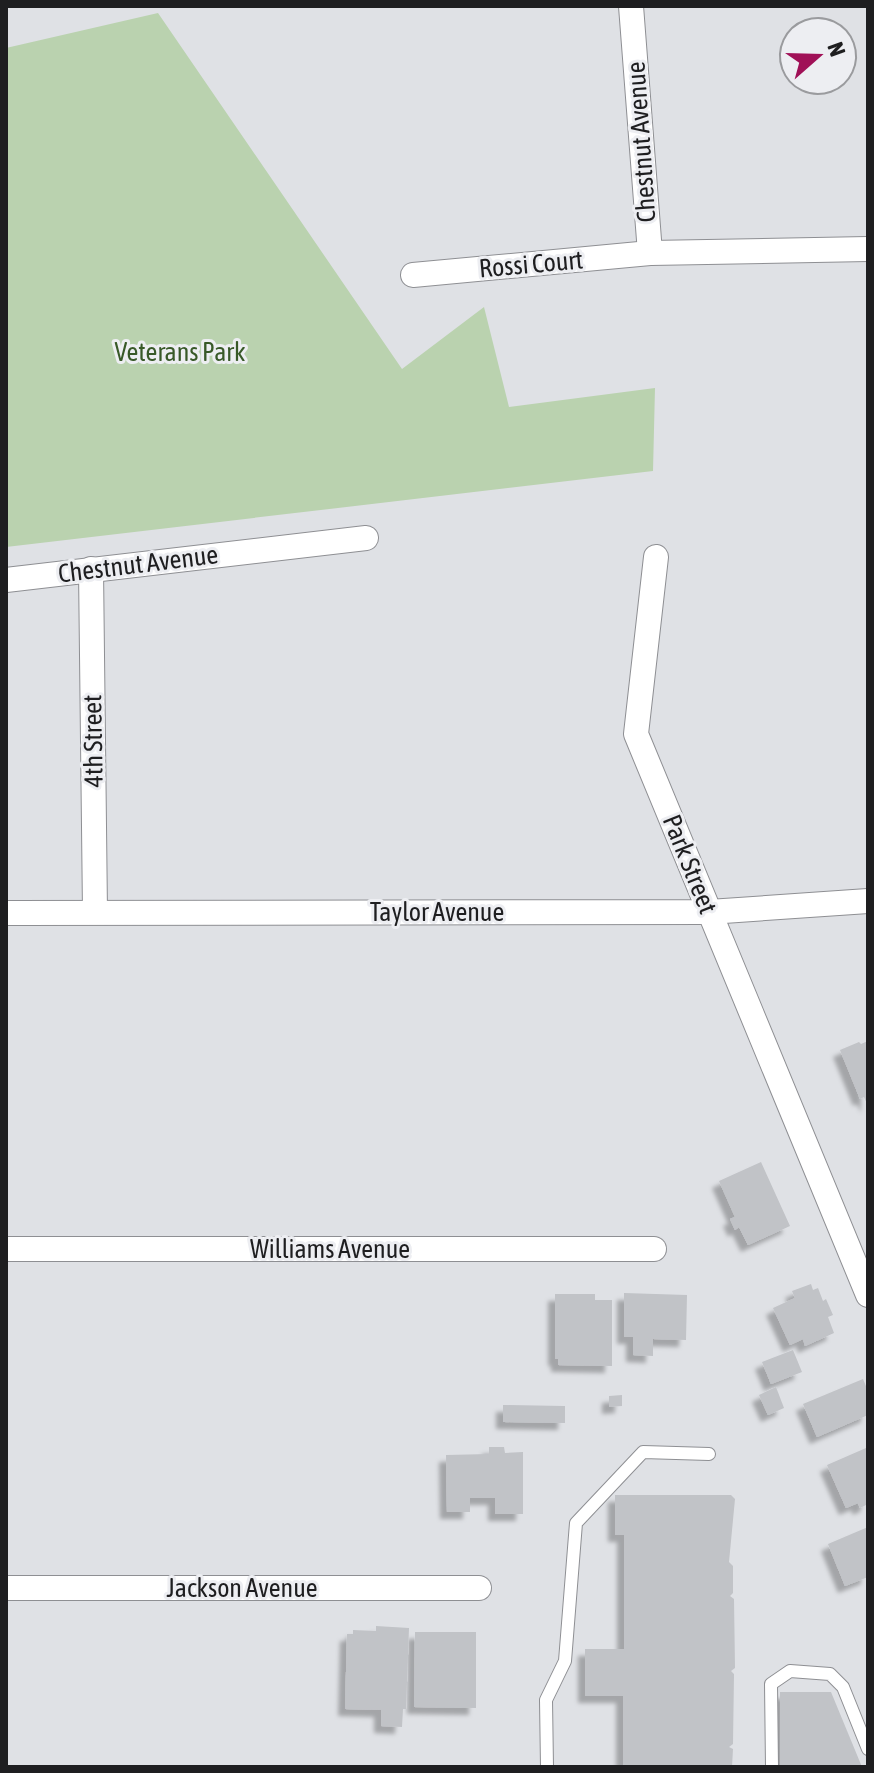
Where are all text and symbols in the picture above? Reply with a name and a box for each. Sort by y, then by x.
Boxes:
north arrow [778,16,858,96]
text: N [822,39,851,60]
street label: Chestnut Avenue [620,61,662,223]
street label: Rossi Court [478,245,584,283]
park label: Veterans Park [115,337,245,367]
street label: Chestnut Avenue [56,539,220,589]
street label: 4th Street [77,694,109,788]
street label: Park Street [657,810,723,918]
street label: Taylor Avenue [370,897,504,927]
street label: Williams Avenue [250,1234,410,1264]
street label: Jackson Avenue [166,1573,318,1603]

